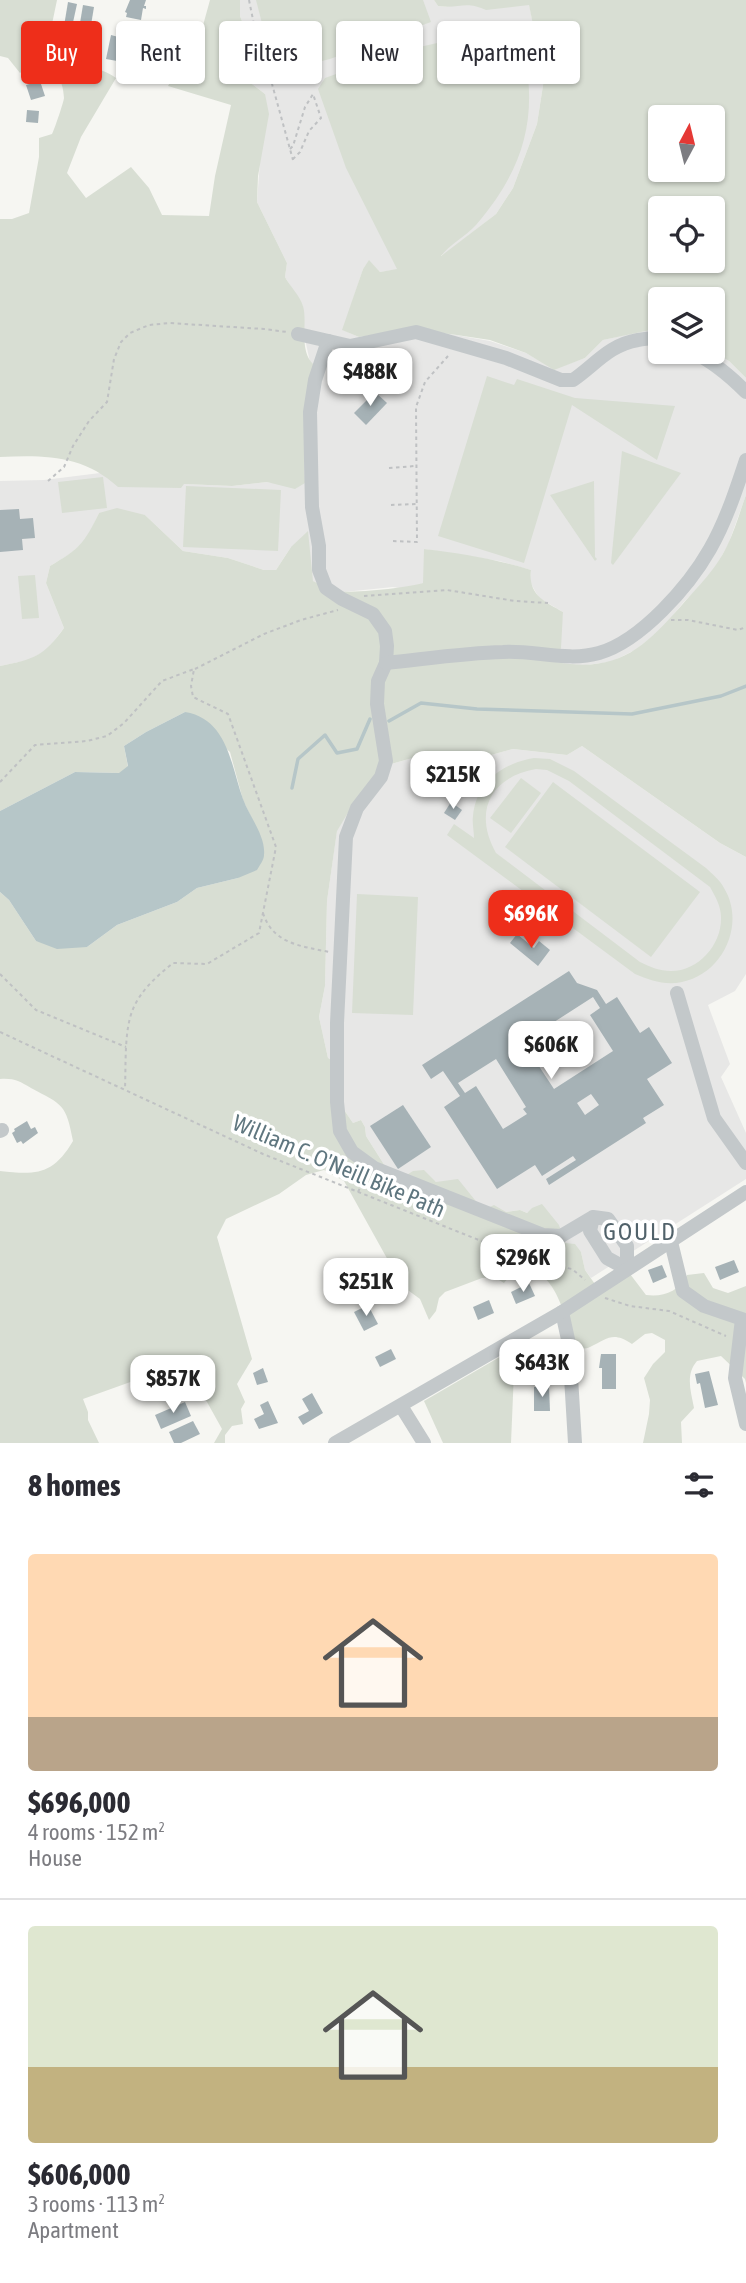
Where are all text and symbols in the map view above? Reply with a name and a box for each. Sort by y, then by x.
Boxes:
chip: Buy [21,21,102,84]
chip: Rent [116,21,205,84]
chip: Filters [219,21,322,84]
chip: New [336,21,423,84]
chip: Apartment [437,21,580,84]
north arrow [648,105,724,182]
map controls [648,105,725,364]
button: locate [648,196,725,273]
button: layers [648,287,725,364]
pin: $488K [321,348,419,408]
text: $488K [343,358,397,384]
pin: $215K [404,752,502,811]
text: $215K [426,761,480,787]
pin: $696K [482,890,580,950]
text: $696K [504,900,558,926]
pin: $606K [502,1021,600,1081]
text: $606K [524,1031,578,1057]
street label: William C. O'Neill Bike Path [229,1109,449,1223]
district label: GOULD [603,1218,677,1245]
pin: $296K [474,1234,572,1294]
text: $296K [496,1244,550,1270]
pin: $251K [317,1258,415,1318]
text: $251K [339,1268,393,1294]
pin: $643K [493,1340,591,1399]
text: $643K [515,1349,569,1375]
pin: $857K [124,1356,222,1415]
text: $857K [146,1365,200,1391]
icon: filters [680,1466,718,1504]
text: 8 homes [28,1468,121,1502]
icon: home [310,1600,436,1726]
text: $696,000 [28,1785,131,1819]
text: 4 rooms · 152 m² [28,1819,165,1845]
text: House [28,1845,82,1871]
icon: home [310,1972,436,2098]
text: $606,000 [28,2157,131,2191]
text: 3 rooms · 113 m² [28,2191,165,2217]
text: Apartment [28,2217,119,2243]

